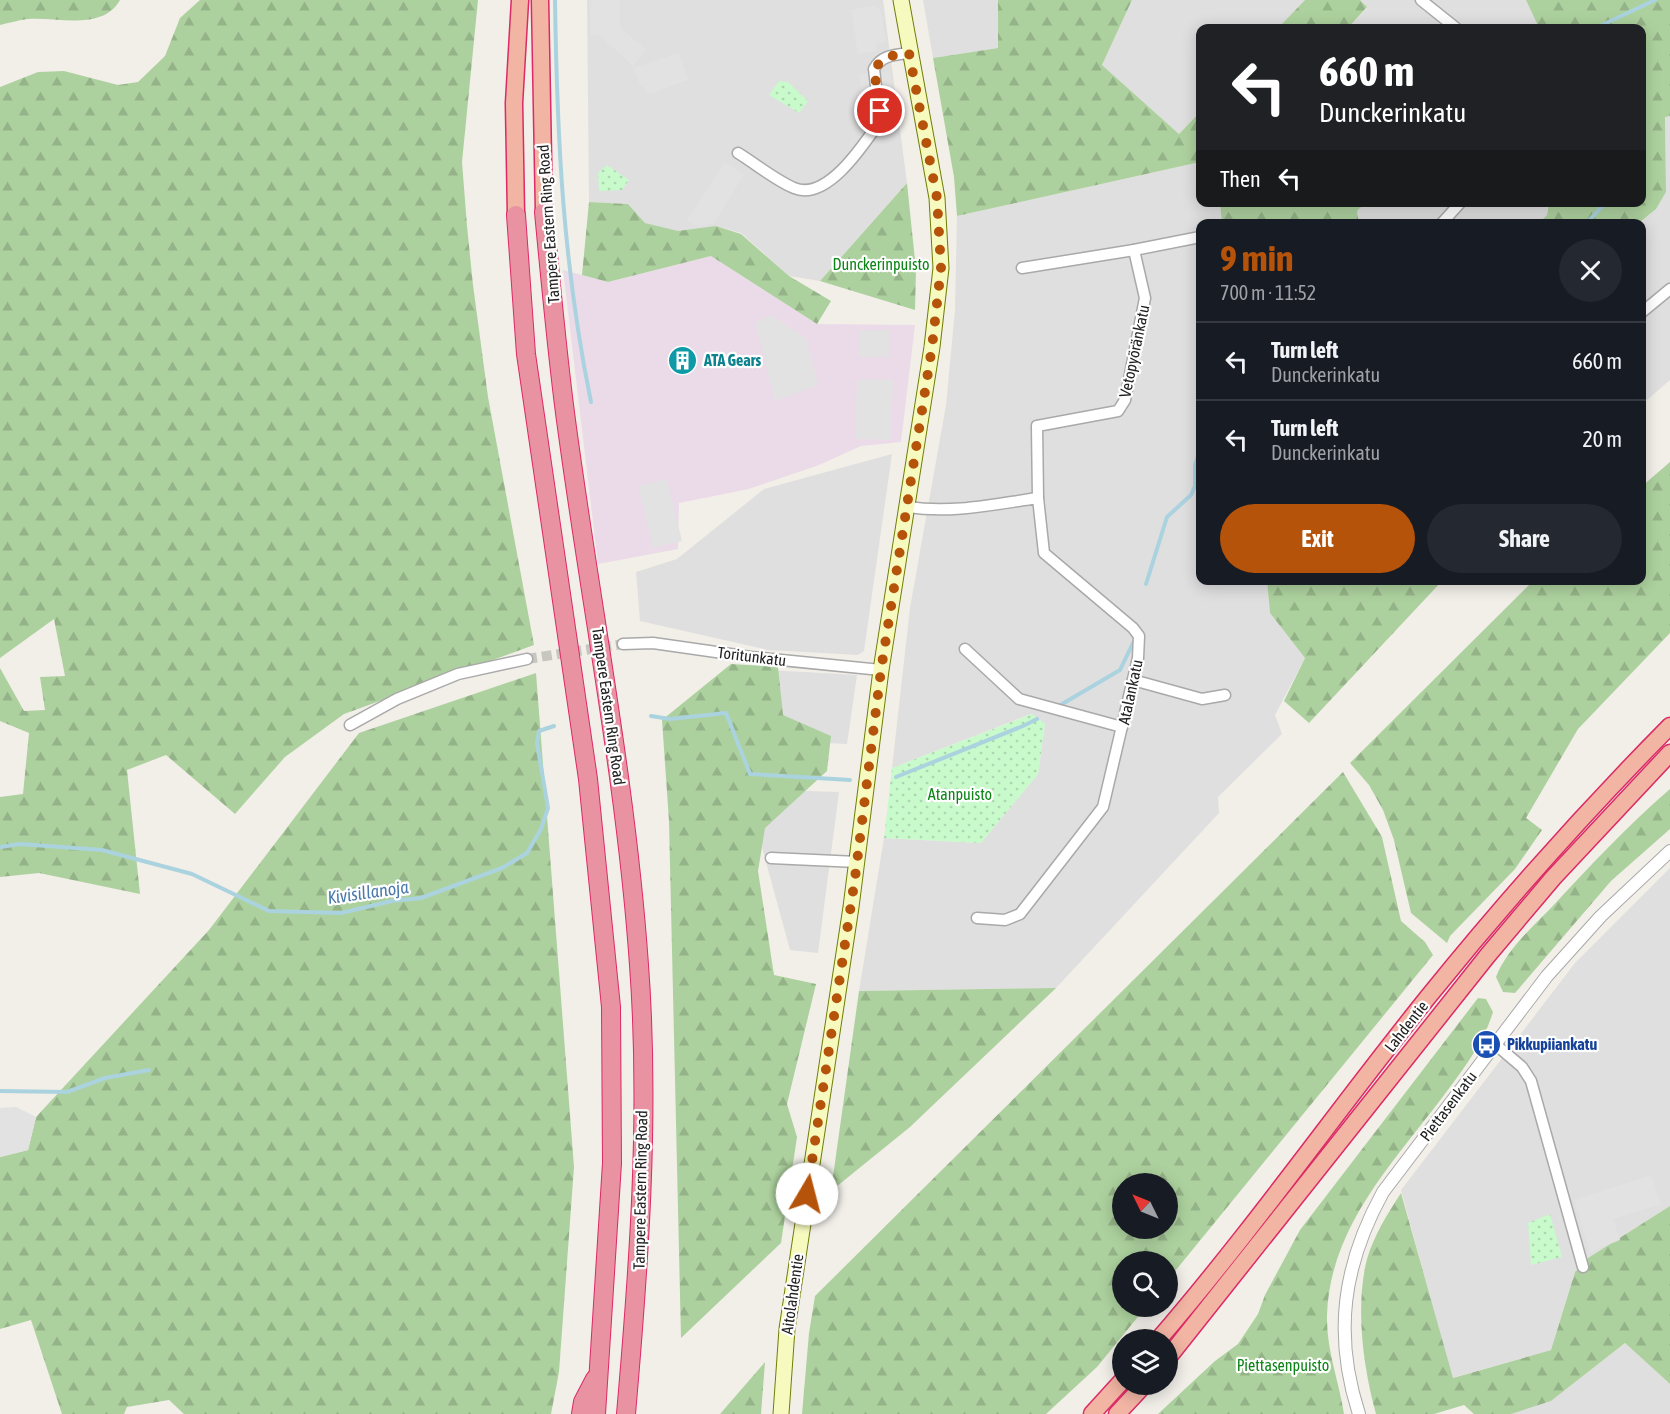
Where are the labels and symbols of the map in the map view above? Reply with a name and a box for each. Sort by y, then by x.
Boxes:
pin [854,85,905,136]
street label: Tampere Eastern Ring Road [533,144,564,304]
park label: Dunckerinpuisto [832,255,930,274]
street label: Vetopyöränkatu [1115,303,1154,399]
building icon: ATA Gears [667,344,699,376]
place label: ATA Gears [703,351,762,369]
street label: Tampere Eastern Ring Road [588,626,629,786]
street label: Toritunkatu [717,643,787,669]
street label: Atalankatu [1114,658,1146,726]
park label: Atanpuisto [928,785,992,804]
water label: Kivisillanoja [326,876,410,908]
street label: Lahdentie [1381,997,1431,1055]
bus stop icon: Pikkupiiankatu [1470,1028,1502,1060]
place label: Pikkupiiankatu [1507,1035,1597,1053]
street label: Piettasenkatu [1416,1068,1480,1144]
street label: Tampere Eastern Ring Road [630,1110,651,1270]
position arrow [775,1162,839,1226]
north arrow [1112,1173,1178,1239]
street label: Aitolahdentie [777,1253,807,1335]
park label: Piettasenpuisto [1237,1356,1329,1375]

